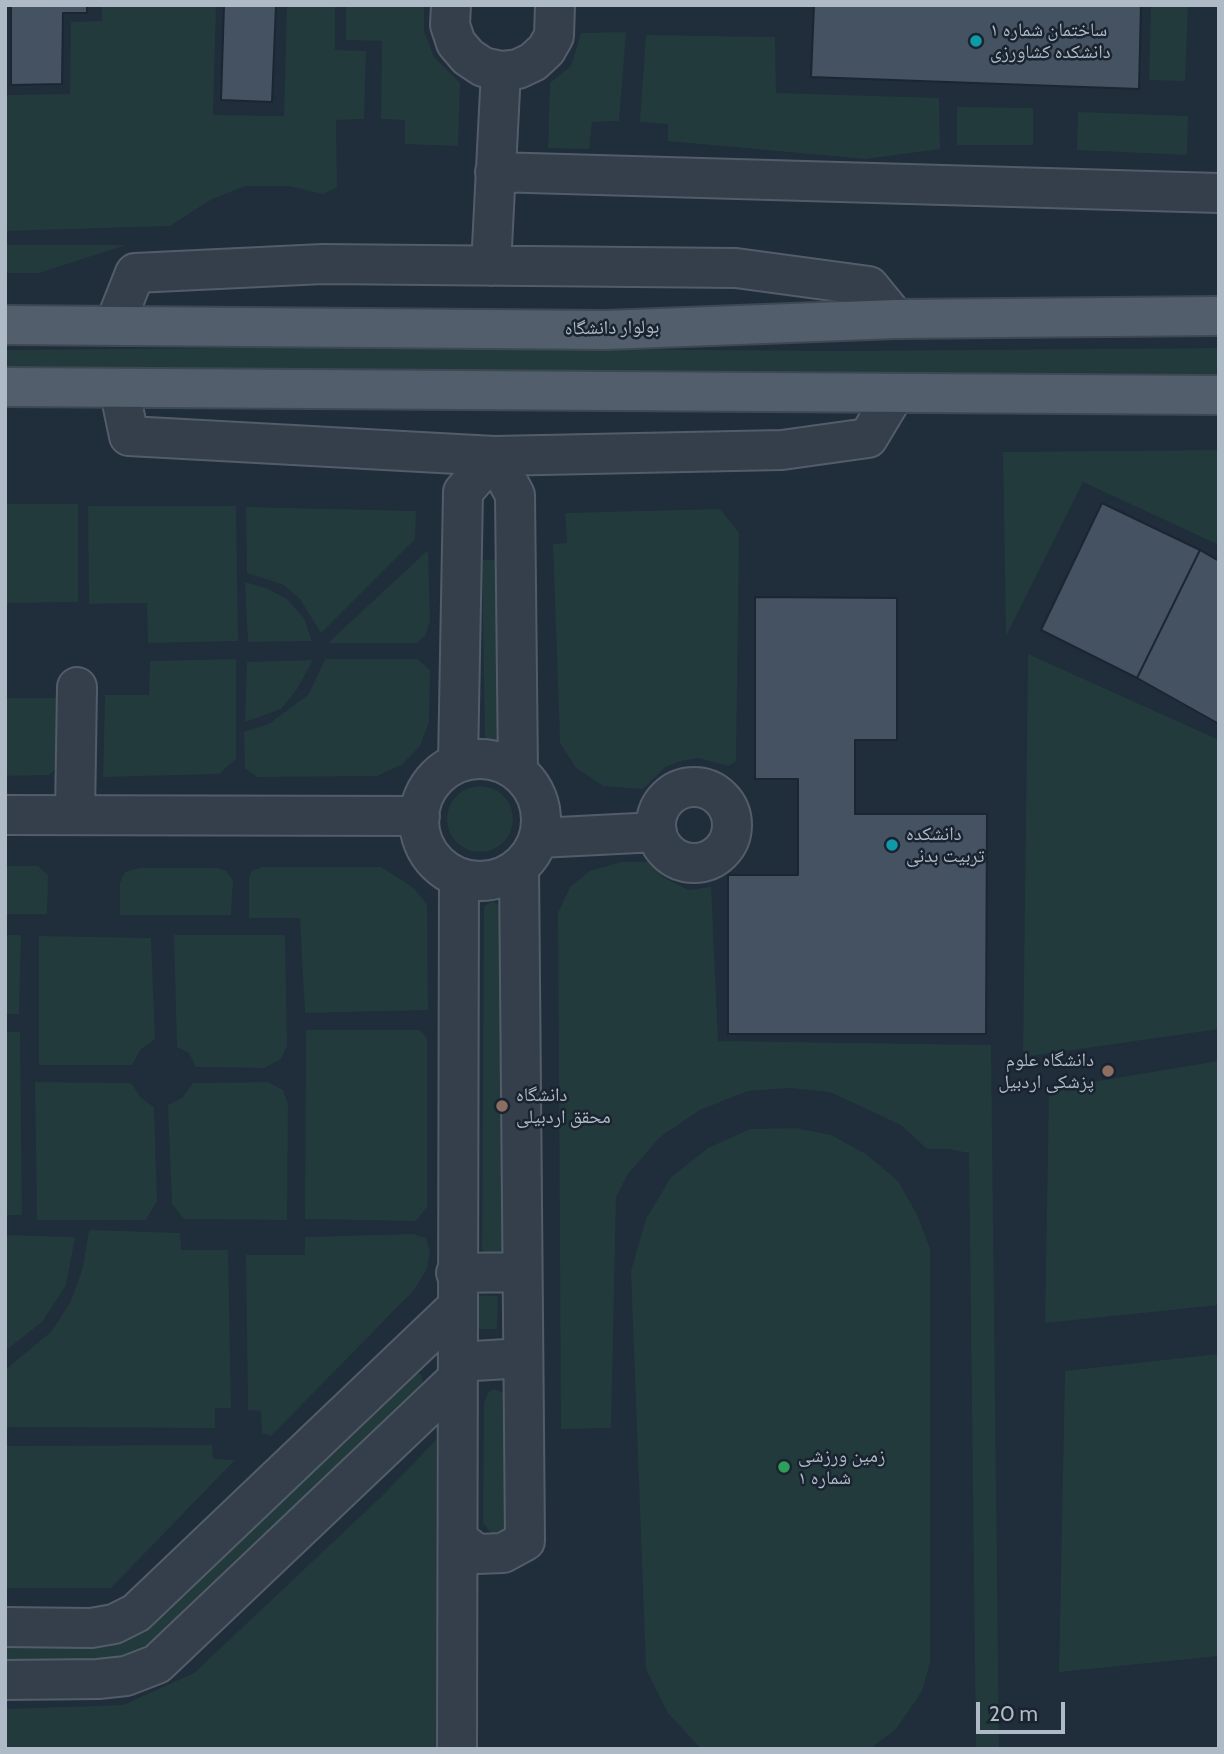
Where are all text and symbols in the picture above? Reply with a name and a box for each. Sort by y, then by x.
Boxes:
place label: ساختمان شماره ۱ دانشکده کشاورزی [990,19,1111,63]
marker: ساختمان شماره ۱ دانشکده کشاورزی [968,33,984,49]
street label: بولوار دانشگاه [564,316,660,340]
place label: دانشکده تربیت بدنی [906,823,985,867]
marker: دانشکده تربیت بدنی [884,837,900,853]
place label: دانشگاه علوم پزشکی اردبیل [998,1049,1094,1093]
marker: دانشگاه علوم پزشکی اردبیل [1100,1063,1116,1079]
place label: دانشگاه محقق اردبیلی [516,1084,611,1128]
marker: دانشگاه محقق اردبیلی [494,1098,510,1114]
place label: زمین ورزشی شماره ۱ [798,1445,885,1489]
marker: زمین ورزشی شماره ۱ [776,1459,792,1475]
scale bar [979,1688,1068,1732]
text: 20 m [989,1701,1038,1726]

